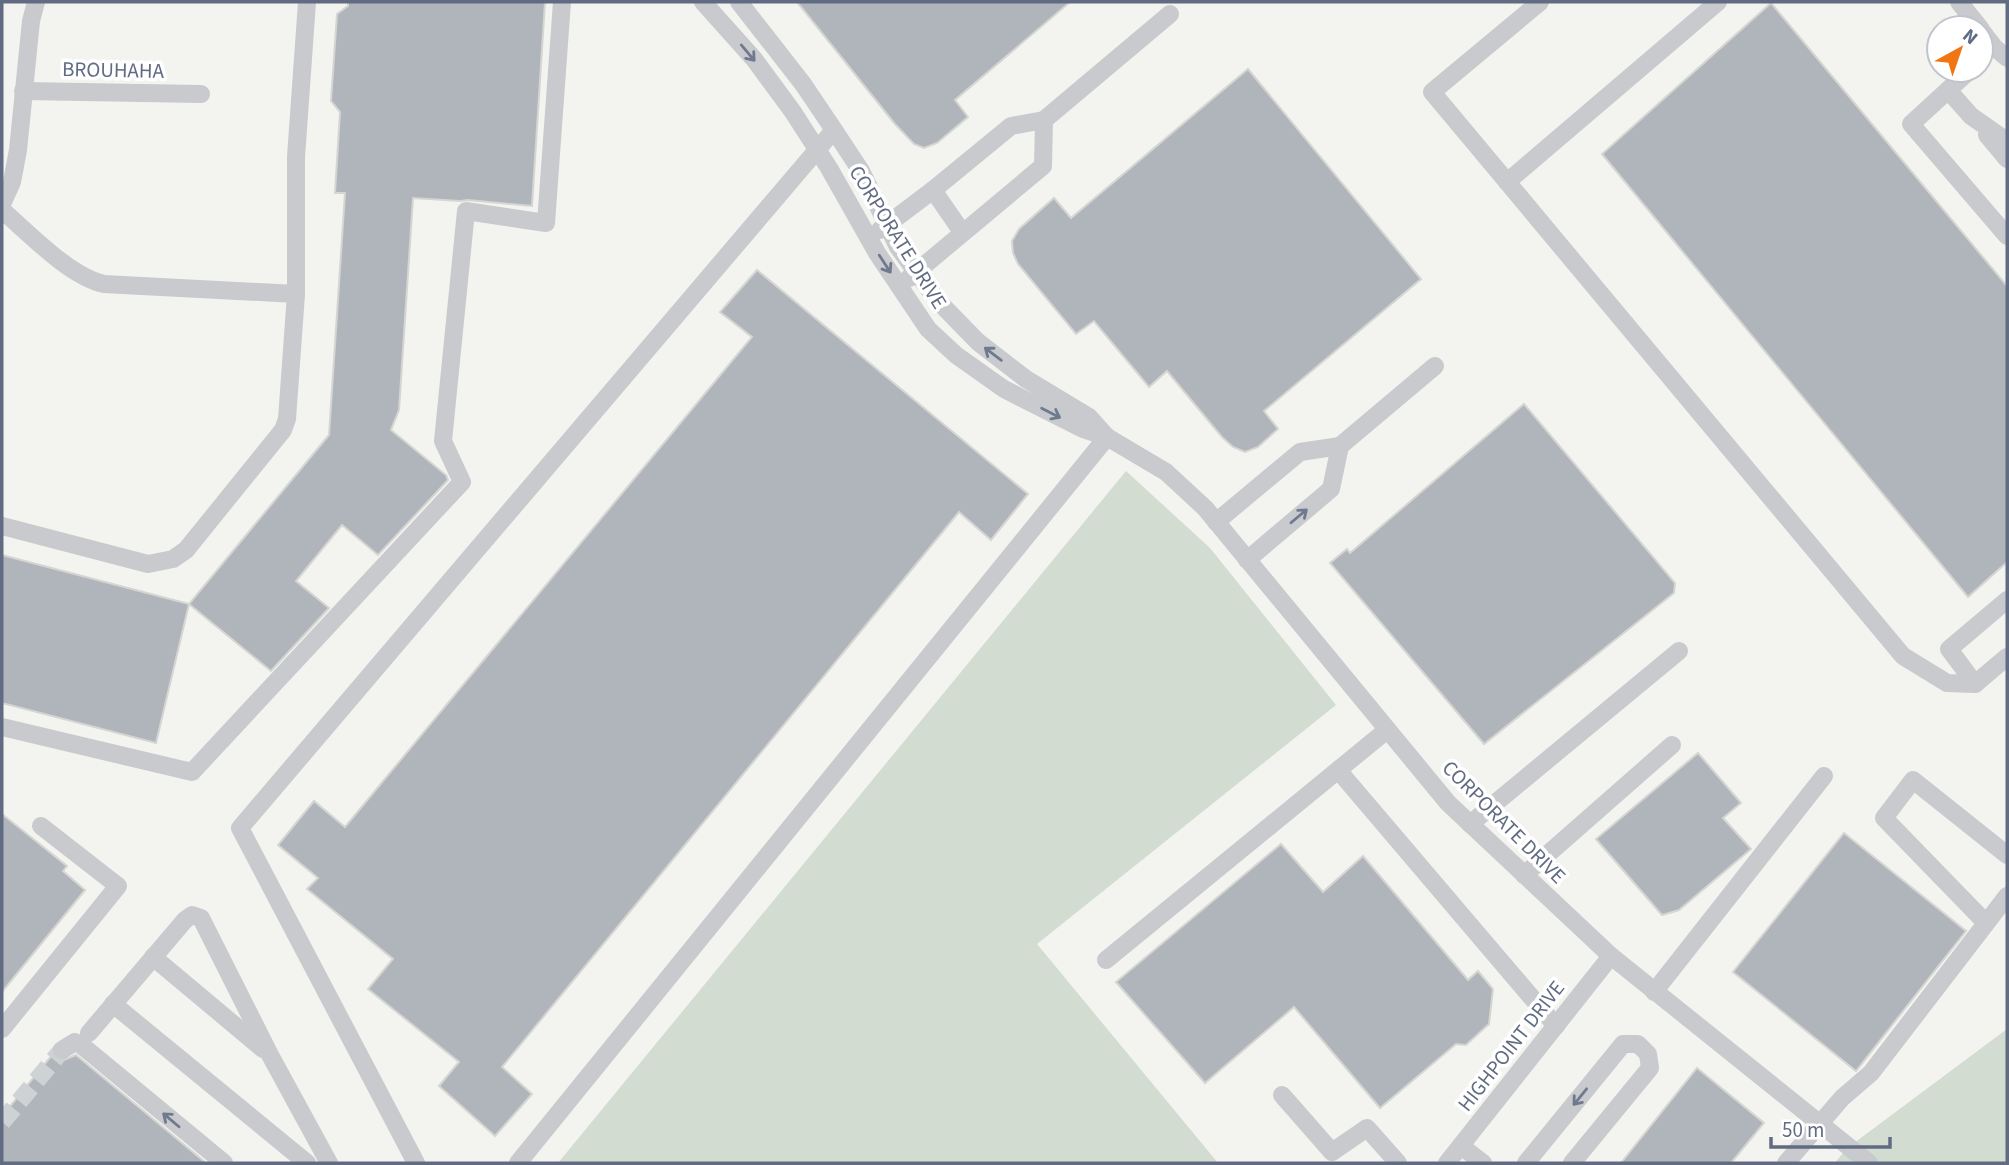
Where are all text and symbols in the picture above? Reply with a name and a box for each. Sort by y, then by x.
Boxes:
north arrow [1925,14,1995,84]
text: N [1956,23,1983,52]
one-way arrow [740,44,756,62]
street label: BROUHAHA [62,54,165,86]
street label: CORPORATE DRIVE [842,159,954,315]
one-way arrow [878,254,892,273]
one-way arrow [984,346,1003,361]
one-way arrow [1040,406,1061,420]
one-way arrow [1290,508,1308,524]
street label: CORPORATE DRIVE [1435,753,1573,891]
street label: HIGHPOINT DRIVE [1450,974,1572,1118]
one-way arrow [1572,1087,1588,1105]
scale bar [1771,1106,1890,1150]
one-way arrow [163,1112,181,1127]
text: 50 m [1782,1115,1824,1145]

